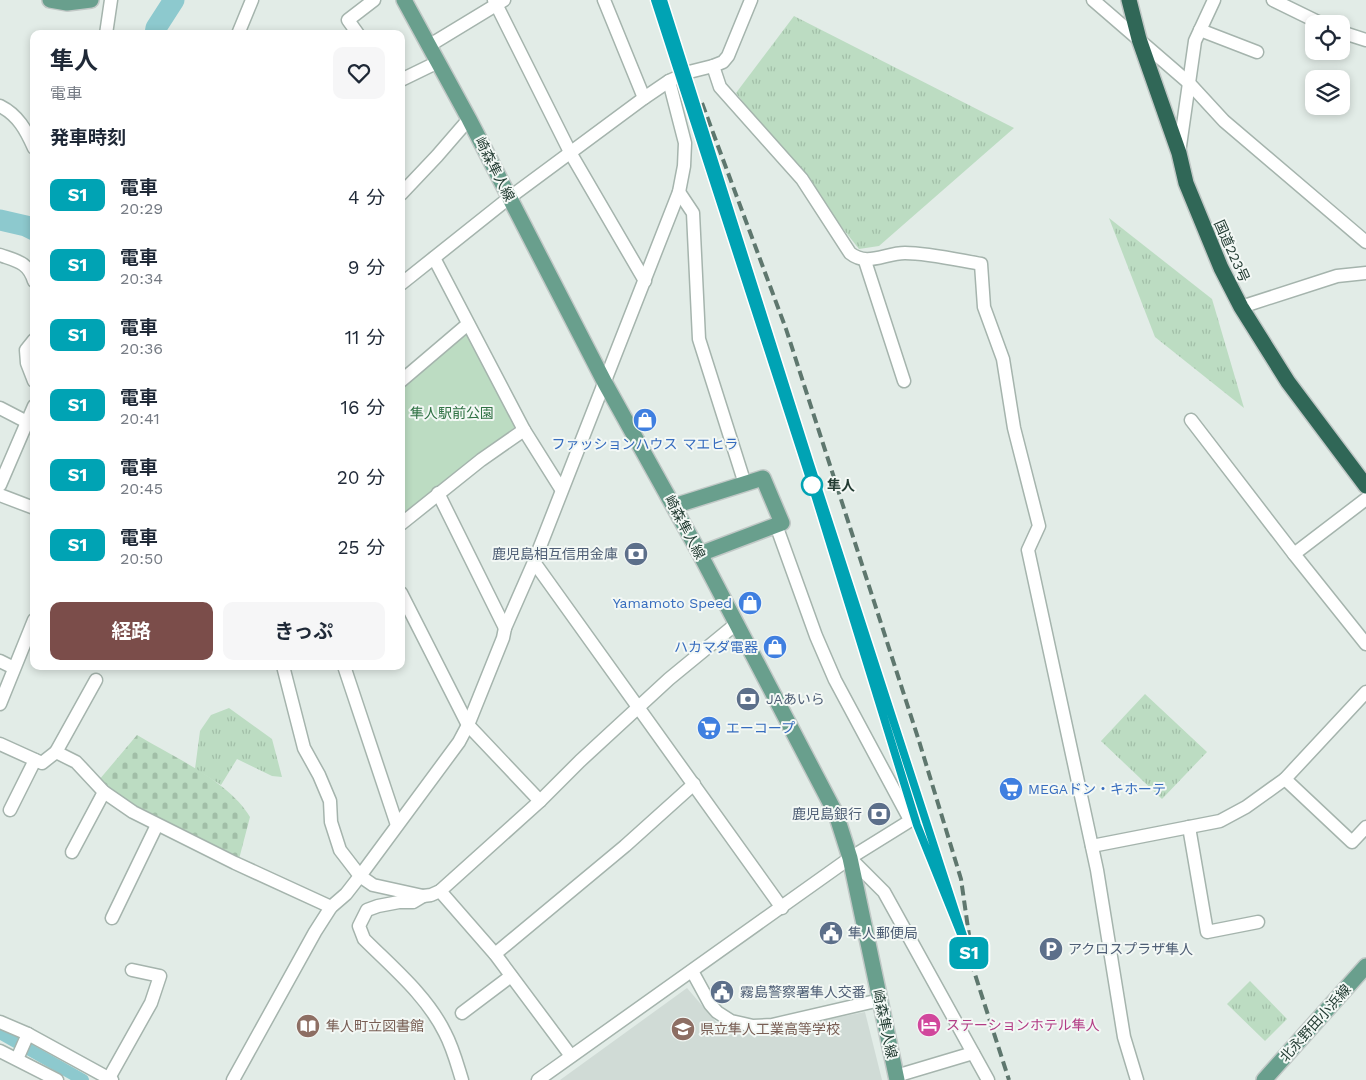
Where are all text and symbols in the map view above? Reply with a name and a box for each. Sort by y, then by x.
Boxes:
map controls [1305,15,1350,115]
button: locate [1305,15,1350,60]
text: 隼人 [50,47,98,75]
button: heart [333,47,385,99]
button: layers [1305,70,1350,115]
text: 電車 [50,84,82,103]
text: 発車時刻 [50,126,126,149]
street label: 崎森隼人線 [472,134,518,204]
text: 電車 [120,176,158,199]
text: S1 [68,184,87,205]
text: 4 分 [348,186,385,209]
text: 20:29 [120,199,163,218]
street label: 国道223号 [1211,217,1253,285]
text: 電車 [120,246,158,269]
text: S1 [68,254,87,275]
text: 9 分 [348,256,385,279]
text: 20:34 [120,269,163,288]
text: 電車 [120,316,158,339]
text: S1 [68,324,87,345]
text: 11 分 [345,326,385,349]
text: 20:36 [120,339,163,358]
text: 電車 [120,386,158,409]
text: S1 [68,394,87,415]
text: 16 分 [341,396,385,419]
park label: 隼人駅前公園 [410,405,494,421]
shop icon: ファッションハウス マエヒラ [632,407,658,433]
text: 20:41 [120,409,160,428]
place label: ファッションハウス マエヒラ [552,436,738,452]
text: 電車 [120,456,158,479]
text: S1 [68,464,87,485]
text: 20 分 [337,466,385,489]
marker: 隼人 [801,474,823,496]
place label: 隼人 [827,477,855,493]
text: 20:45 [120,479,163,498]
street label: 崎森隼人線 [662,492,708,562]
text: 電車 [120,526,158,549]
text: S1 [68,534,87,555]
text: 25 分 [337,536,385,559]
bank icon: 鹿児島相互信用金庫 [623,541,649,567]
place label: 鹿児島相互信用金庫 [492,546,618,562]
text: 20:50 [120,549,163,568]
shop icon: Yamamoto Speed [737,590,763,616]
place label: Yamamoto Speed [613,595,732,611]
button: 経路 [50,602,213,660]
button: きっぷ [223,602,385,660]
shop icon: ハカマダ電器 [762,634,788,660]
place label: ハカマダ電器 [674,639,758,655]
bank icon: JAあいら [735,686,761,712]
place label: JAあいら [766,691,825,707]
supermarket icon: エーコープ [696,715,722,741]
place label: エーコープ [726,720,795,736]
supermarket icon: MEGAドン・キホーテ [998,776,1024,802]
place label: MEGAドン・キホーテ [1028,781,1166,797]
bank icon: 鹿児島銀行 [866,801,892,827]
place label: 鹿児島銀行 [792,806,862,822]
public building icon: 隼人郵便局 [818,920,844,946]
place label: 隼人郵便局 [848,925,918,941]
parking icon: アクロスプラザ隼人 [1038,936,1064,962]
line badge: S1 [946,937,992,969]
place label: アクロスプラザ隼人 [1068,941,1193,957]
text: S1 [959,942,979,963]
public building icon: 霧島警察署隼人交番 [709,979,735,1005]
street label: 北永野田小浜線 [1276,981,1354,1065]
place label: 霧島警察署隼人交番 [740,984,866,1000]
street label: 崎森隼人線 [870,988,900,1060]
hotel icon: ステーションホテル隼人 [916,1012,942,1038]
library icon: 隼人町立図書館 [295,1013,321,1039]
school or university icon: 県立隼人工業高等学校 [670,1016,696,1042]
place label: ステーションホテル隼人 [946,1017,1100,1033]
place label: 隼人町立図書館 [326,1018,424,1034]
place label: 県立隼人工業高等学校 [700,1021,840,1037]

